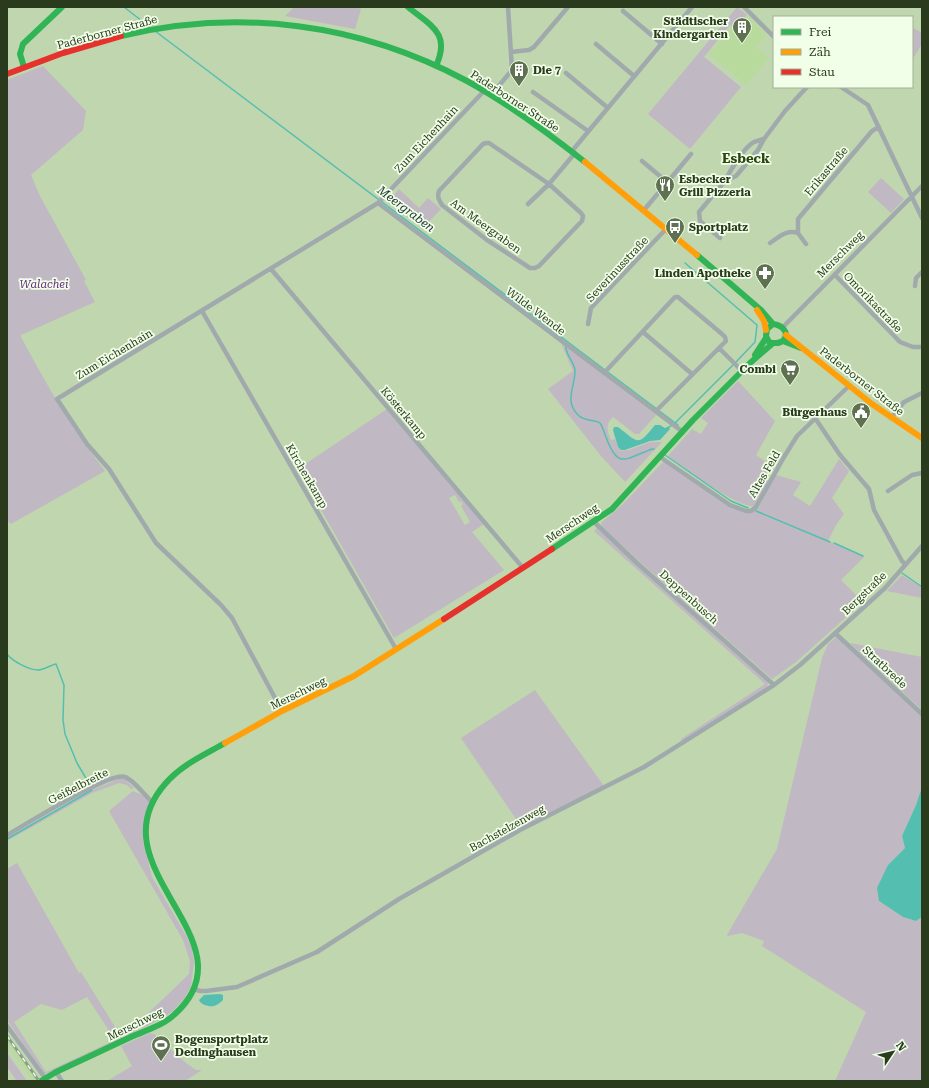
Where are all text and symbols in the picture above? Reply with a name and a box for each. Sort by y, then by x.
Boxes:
street label: Paderborner Straße [56,13,159,52]
place label: Städtischer Kindergarten [653,15,729,41]
building icon: Städtischer Kindergarten [731,16,753,44]
legend [773,16,913,88]
text: Frei [809,25,831,39]
text: Zäh [809,45,831,59]
building icon: Die 7 [508,59,530,87]
place label: Die 7 [533,64,561,77]
text: Stau [809,65,835,79]
street label: Paderborner Straße [468,68,562,135]
street label: Zum Eichenhain [392,103,461,176]
street label: Erikastraße [802,144,851,199]
district label: Esbeck [722,151,770,166]
place label: Esbecker Grill Pizzeria [679,173,751,199]
restaurant icon: Esbecker Grill Pizzeria [654,174,676,202]
water label: Meergraben [374,182,437,235]
street label: Am Meergraben [448,196,524,256]
bus stop icon: Sportplatz [664,216,686,244]
place label: Sportplatz [689,221,748,234]
street label: Merschweg [814,228,867,280]
street label: Severinusstraße [584,234,651,305]
pharmacy icon: Linden Apotheke [754,262,776,290]
place label: Linden Apotheke [655,267,752,280]
street label: Omorikastraße [841,270,905,335]
park label: Walachei [20,278,69,291]
street label: Wilde Wende [503,285,568,338]
street label: Zum Eichenhain [74,326,155,382]
street label: Paderborner Straße [817,344,906,418]
supermarket icon: Combi [779,358,801,386]
place label: Combi [740,363,776,376]
street label: Kösterkamp [378,385,429,442]
public building icon: Bürgerhaus [850,401,872,429]
place label: Bürgerhaus [782,406,847,419]
street label: Kirchenkamp [283,442,330,511]
street label: Altes Feld [746,449,783,500]
street label: Merschweg [544,501,602,546]
street label: Deppenbusch [657,568,721,627]
street label: Bergstraße [839,569,889,618]
street label: Stratbrede [860,644,910,691]
street label: Merschweg [268,674,329,713]
street label: Geißelbreite [46,766,110,807]
street label: Bachstelzenweg [467,802,548,855]
street label: Merschweg [105,1005,166,1044]
north arrow [873,1032,913,1072]
place label: Bogensportplatz Dedinghausen [175,1033,268,1059]
sports icon: Bogensportplatz Dedinghausen [150,1034,172,1062]
text: N [893,1039,909,1054]

